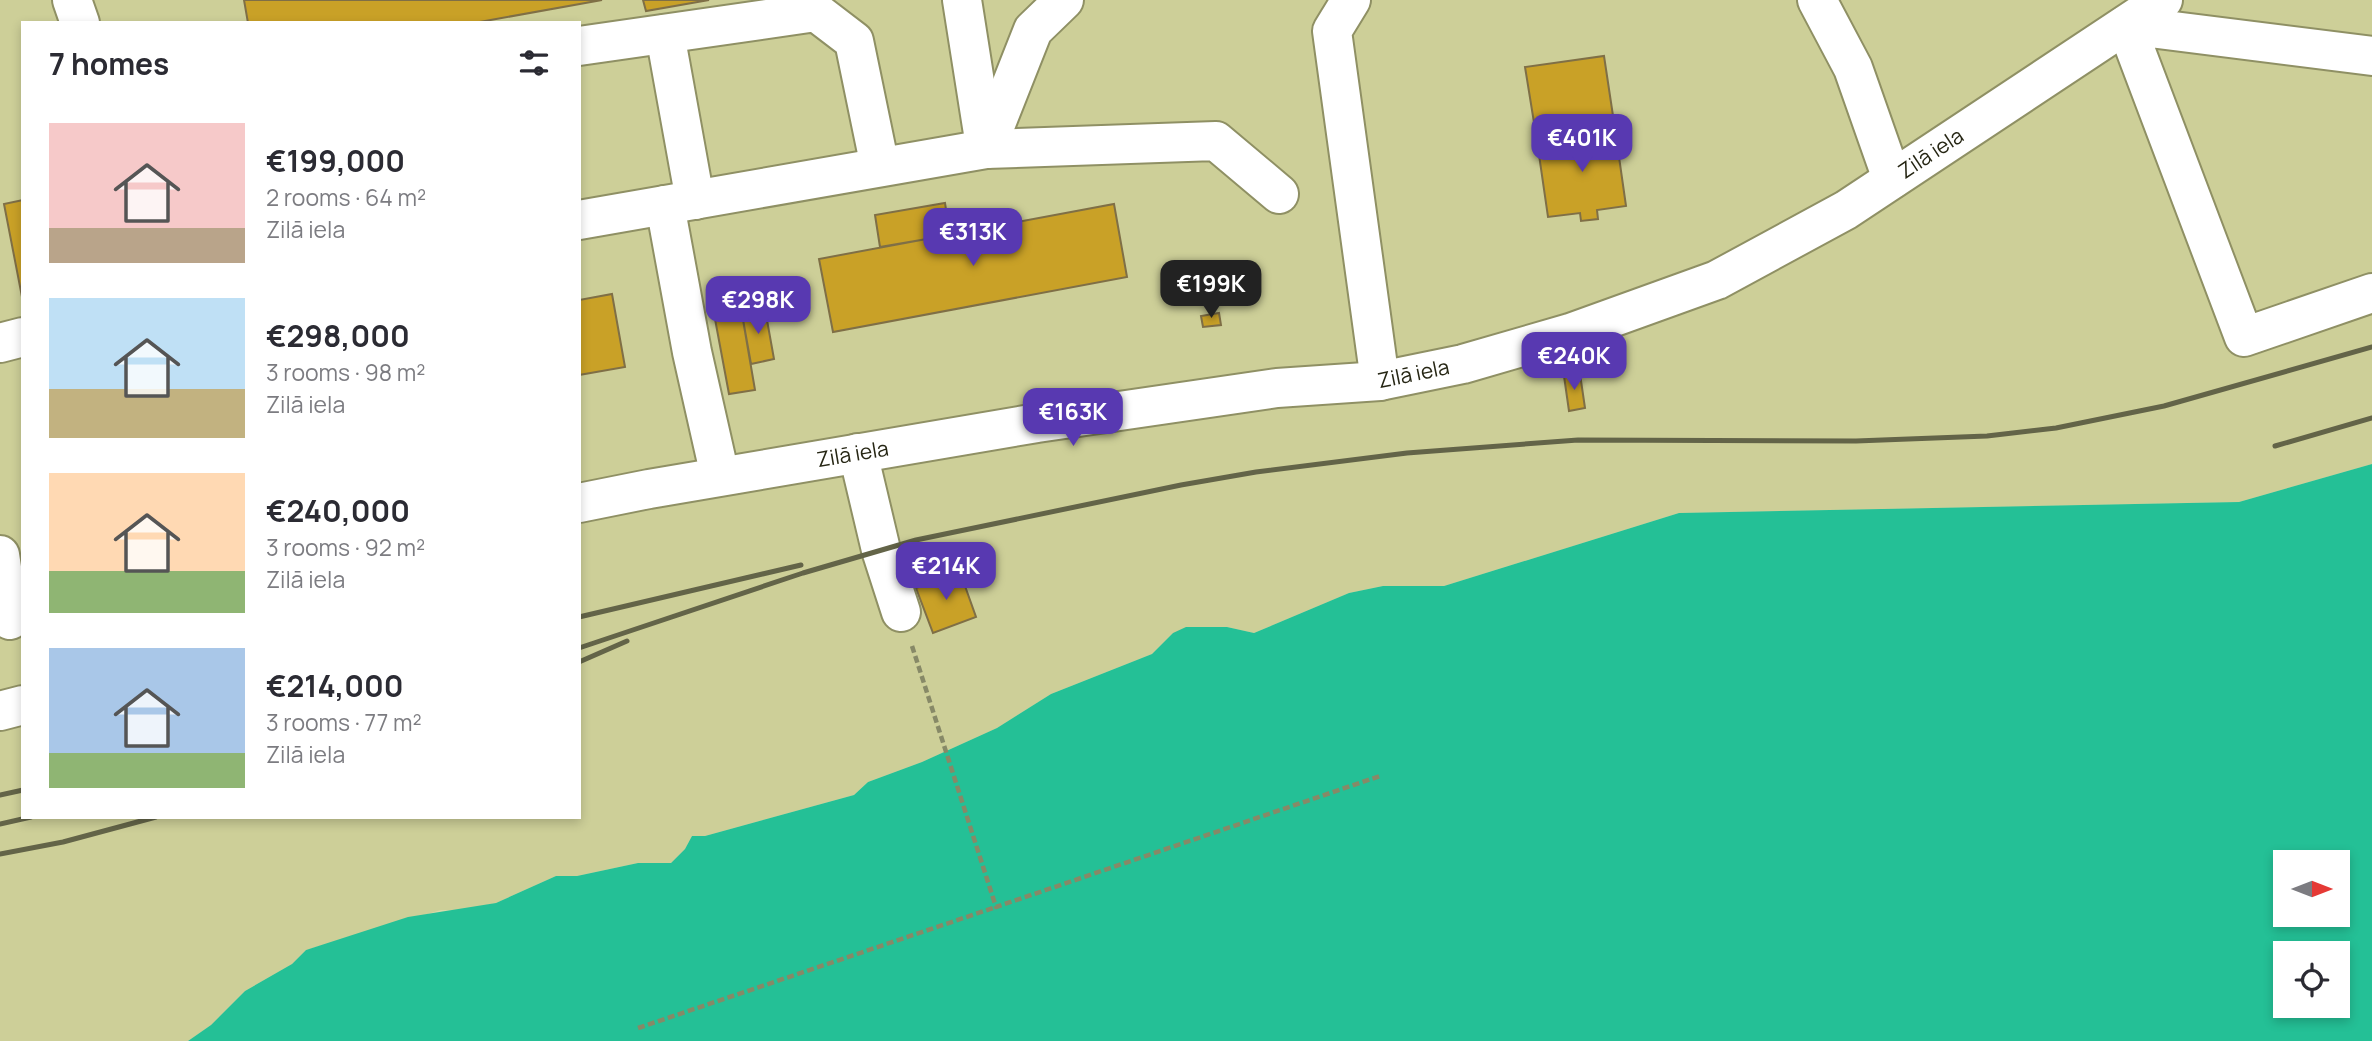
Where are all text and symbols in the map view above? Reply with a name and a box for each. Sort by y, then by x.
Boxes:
text: 7 homes [49,43,169,84]
icon: filters [515,44,553,82]
pin: €401K [1533,114,1631,174]
text: €401K [1547,121,1617,153]
street label: Zilā iela [1893,121,1968,184]
text: €199,000 [266,140,405,181]
icon: home [105,151,189,235]
text: 2 rooms · 64 m² [266,181,426,213]
pin: €313K [924,208,1022,268]
text: Zilā iela [266,213,345,245]
text: €313K [939,215,1007,247]
pin: €199K [1162,260,1260,320]
text: €199K [1176,267,1246,299]
pin: €298K [709,276,807,336]
text: €298K [722,283,794,315]
text: €298,000 [266,315,410,356]
icon: home [105,326,189,410]
pin: €240K [1525,332,1623,392]
text: €240K [1538,339,1610,371]
street label: Zilā iela [1375,352,1452,394]
text: 3 rooms · 98 m² [266,356,426,388]
text: Zilā iela [266,388,345,420]
pin: €163K [1024,388,1122,448]
text: €163K [1039,395,1107,427]
street label: Zilā iela [815,433,891,473]
text: €240,000 [266,490,410,531]
icon: home [105,501,189,585]
text: 3 rooms · 92 m² [266,531,425,563]
pin: €214K [897,542,995,602]
text: €214K [912,549,980,581]
text: Zilā iela [266,563,345,595]
text: €214,000 [266,665,403,706]
icon: home [105,676,189,760]
text: 3 rooms · 77 m² [266,706,422,738]
text: Zilā iela [266,738,345,770]
north arrow [2273,850,2350,928]
map controls [2273,850,2350,1018]
button: locate [2273,941,2350,1018]

